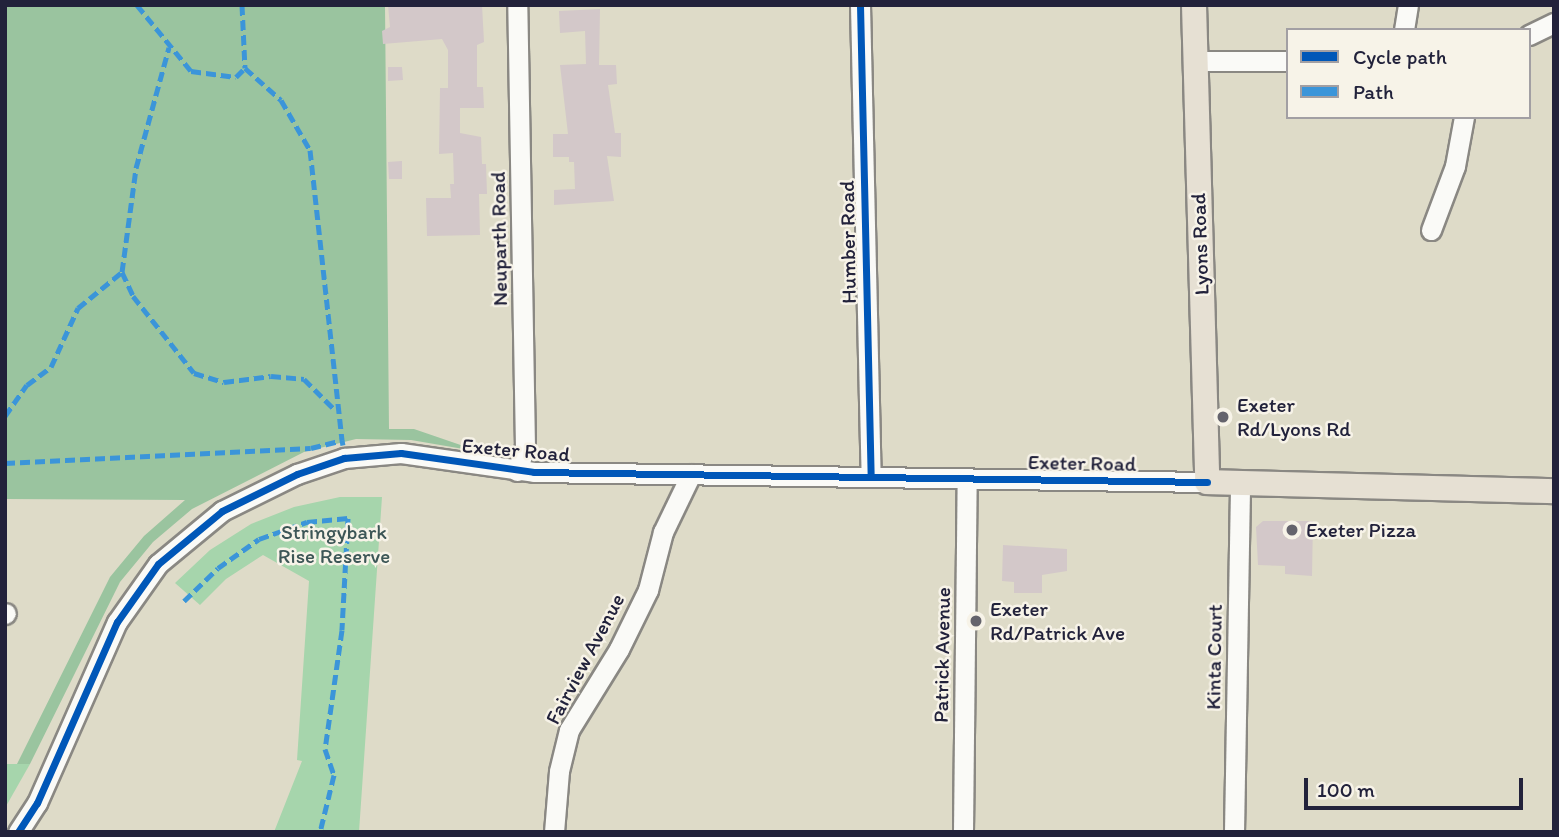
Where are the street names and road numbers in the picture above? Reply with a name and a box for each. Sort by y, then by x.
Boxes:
street label: Neuparth Road [485,171,513,307]
street label: Humber Road [834,180,862,304]
street label: Lyons Road [1186,193,1214,295]
street label: Exeter Road [461,433,571,467]
street label: Exeter Road [1028,449,1136,477]
street label: Patrick Avenue [928,588,956,722]
street label: Fairview Avenue [540,589,630,729]
street label: Kinta Court [1200,604,1228,710]

